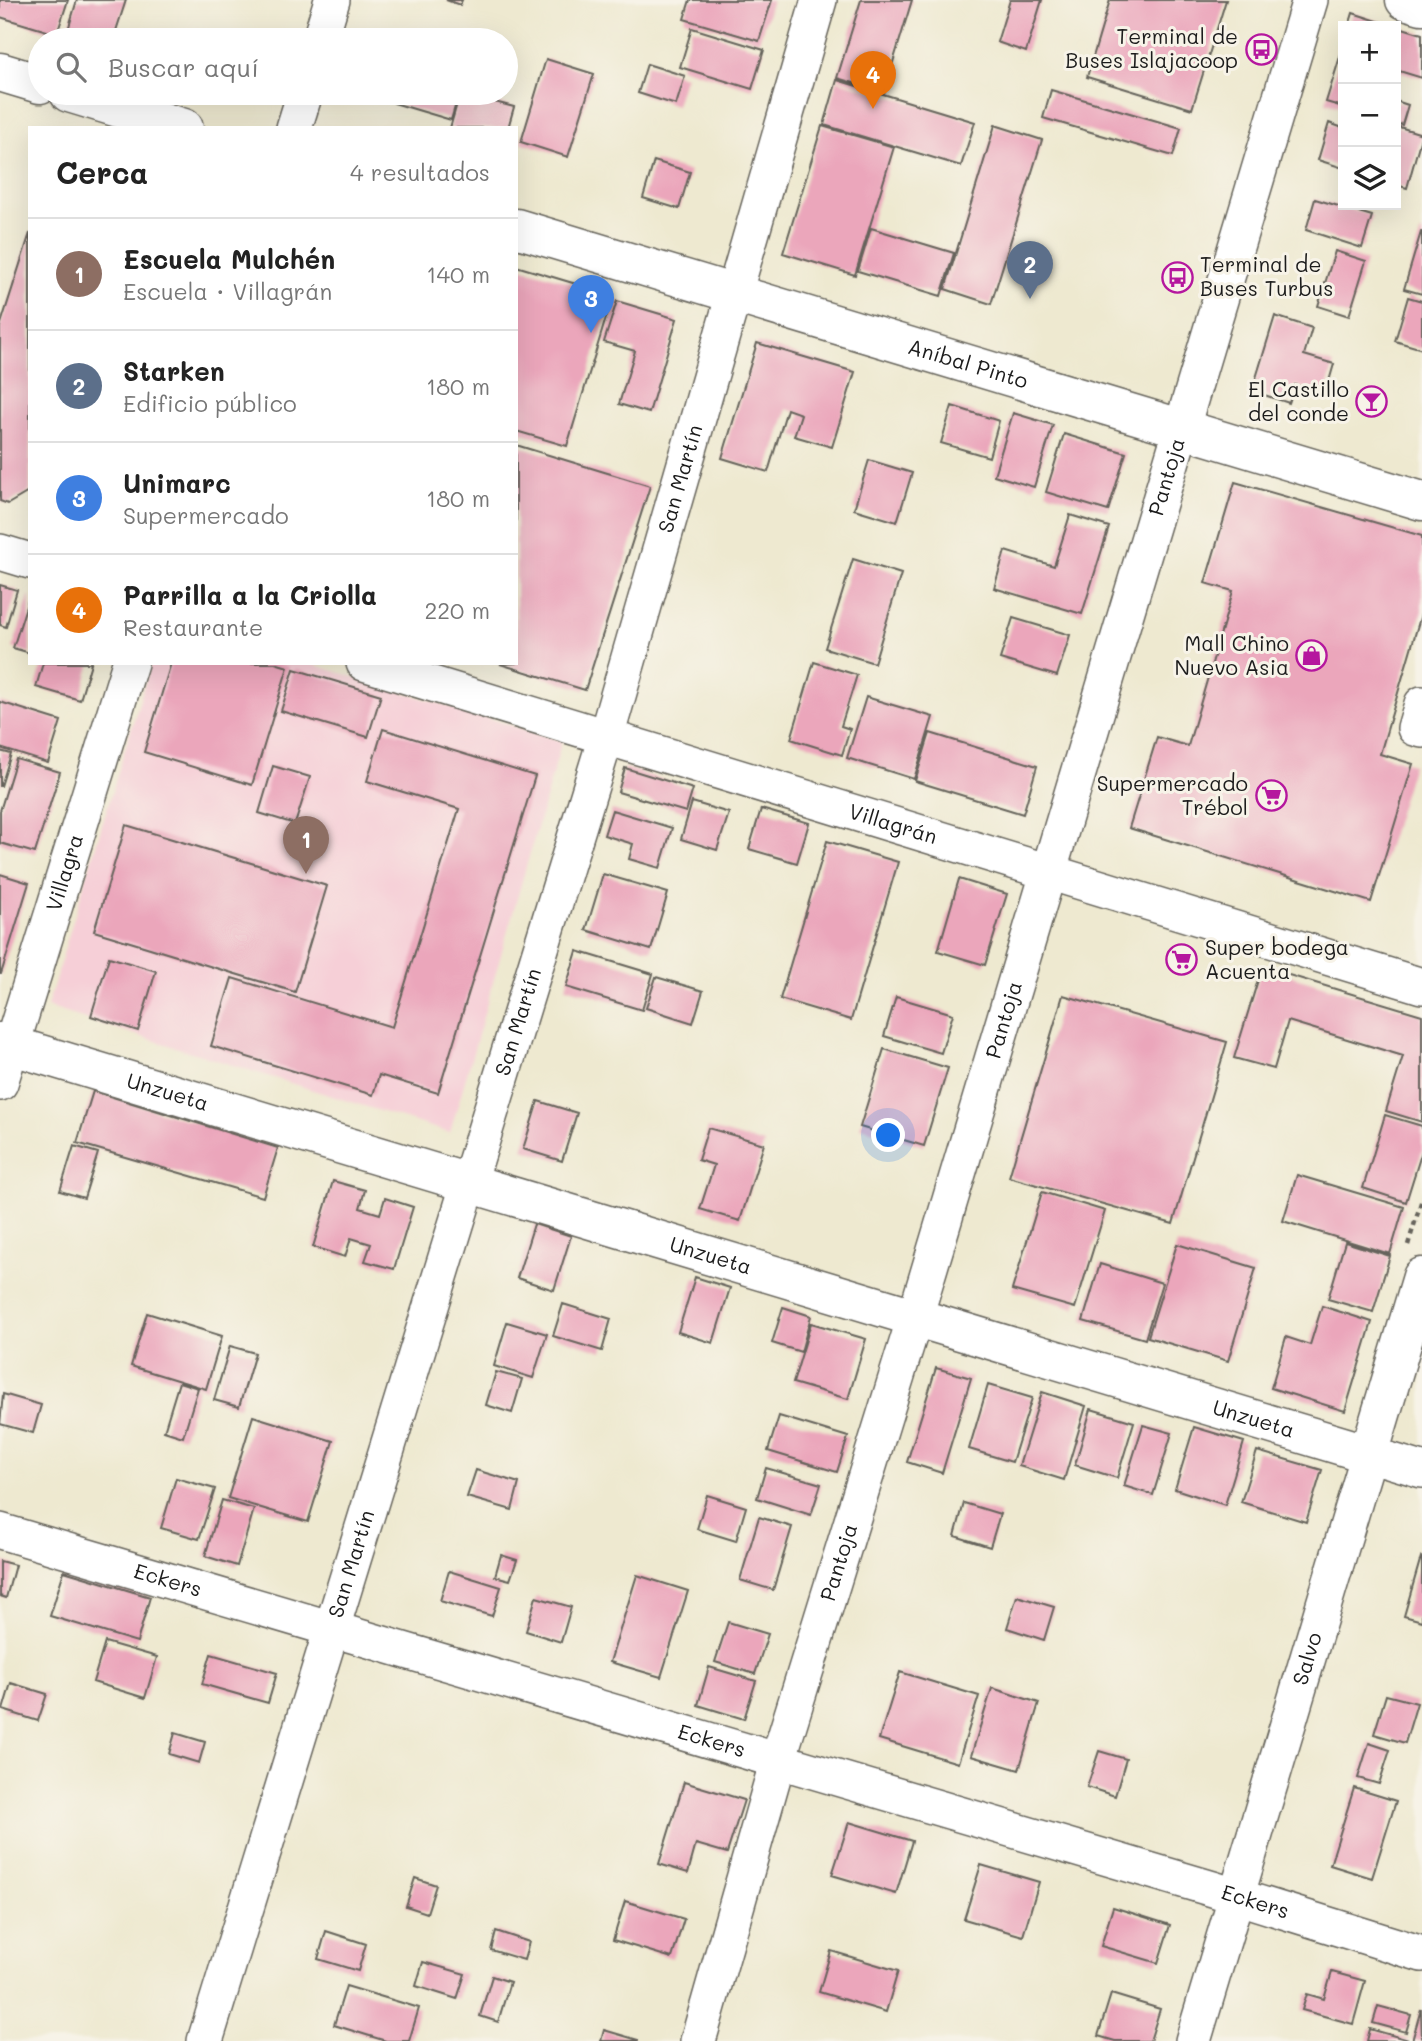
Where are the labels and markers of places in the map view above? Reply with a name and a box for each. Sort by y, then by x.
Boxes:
place label: Terminal de Buses Islajacoop [1065,22,1238,73]
bus stop icon: Terminal de Buses Islajacoop [1244,32,1278,66]
pin: 4 [850,51,896,109]
pin: 2 [1007,241,1053,299]
place label: Terminal de Buses Turbus [1200,250,1333,301]
bus stop icon: Terminal de Buses Turbus [1160,260,1194,294]
pin: 3 [568,275,614,333]
place label: El Castillo del conde [1248,375,1349,426]
bar icon: El Castillo del conde [1355,385,1389,419]
place label: Mall Chino Nuevo Asia [1174,629,1289,680]
shop icon: Mall Chino Nuevo Asia [1295,639,1329,673]
place label: Supermercado Trébol [1097,769,1248,820]
supermarket icon: Supermercado Trébol [1254,779,1288,813]
pin: 1 [283,816,329,874]
place label: Super bodega Acuenta [1205,933,1349,984]
supermarket icon: Super bodega Acuenta [1165,943,1199,977]

